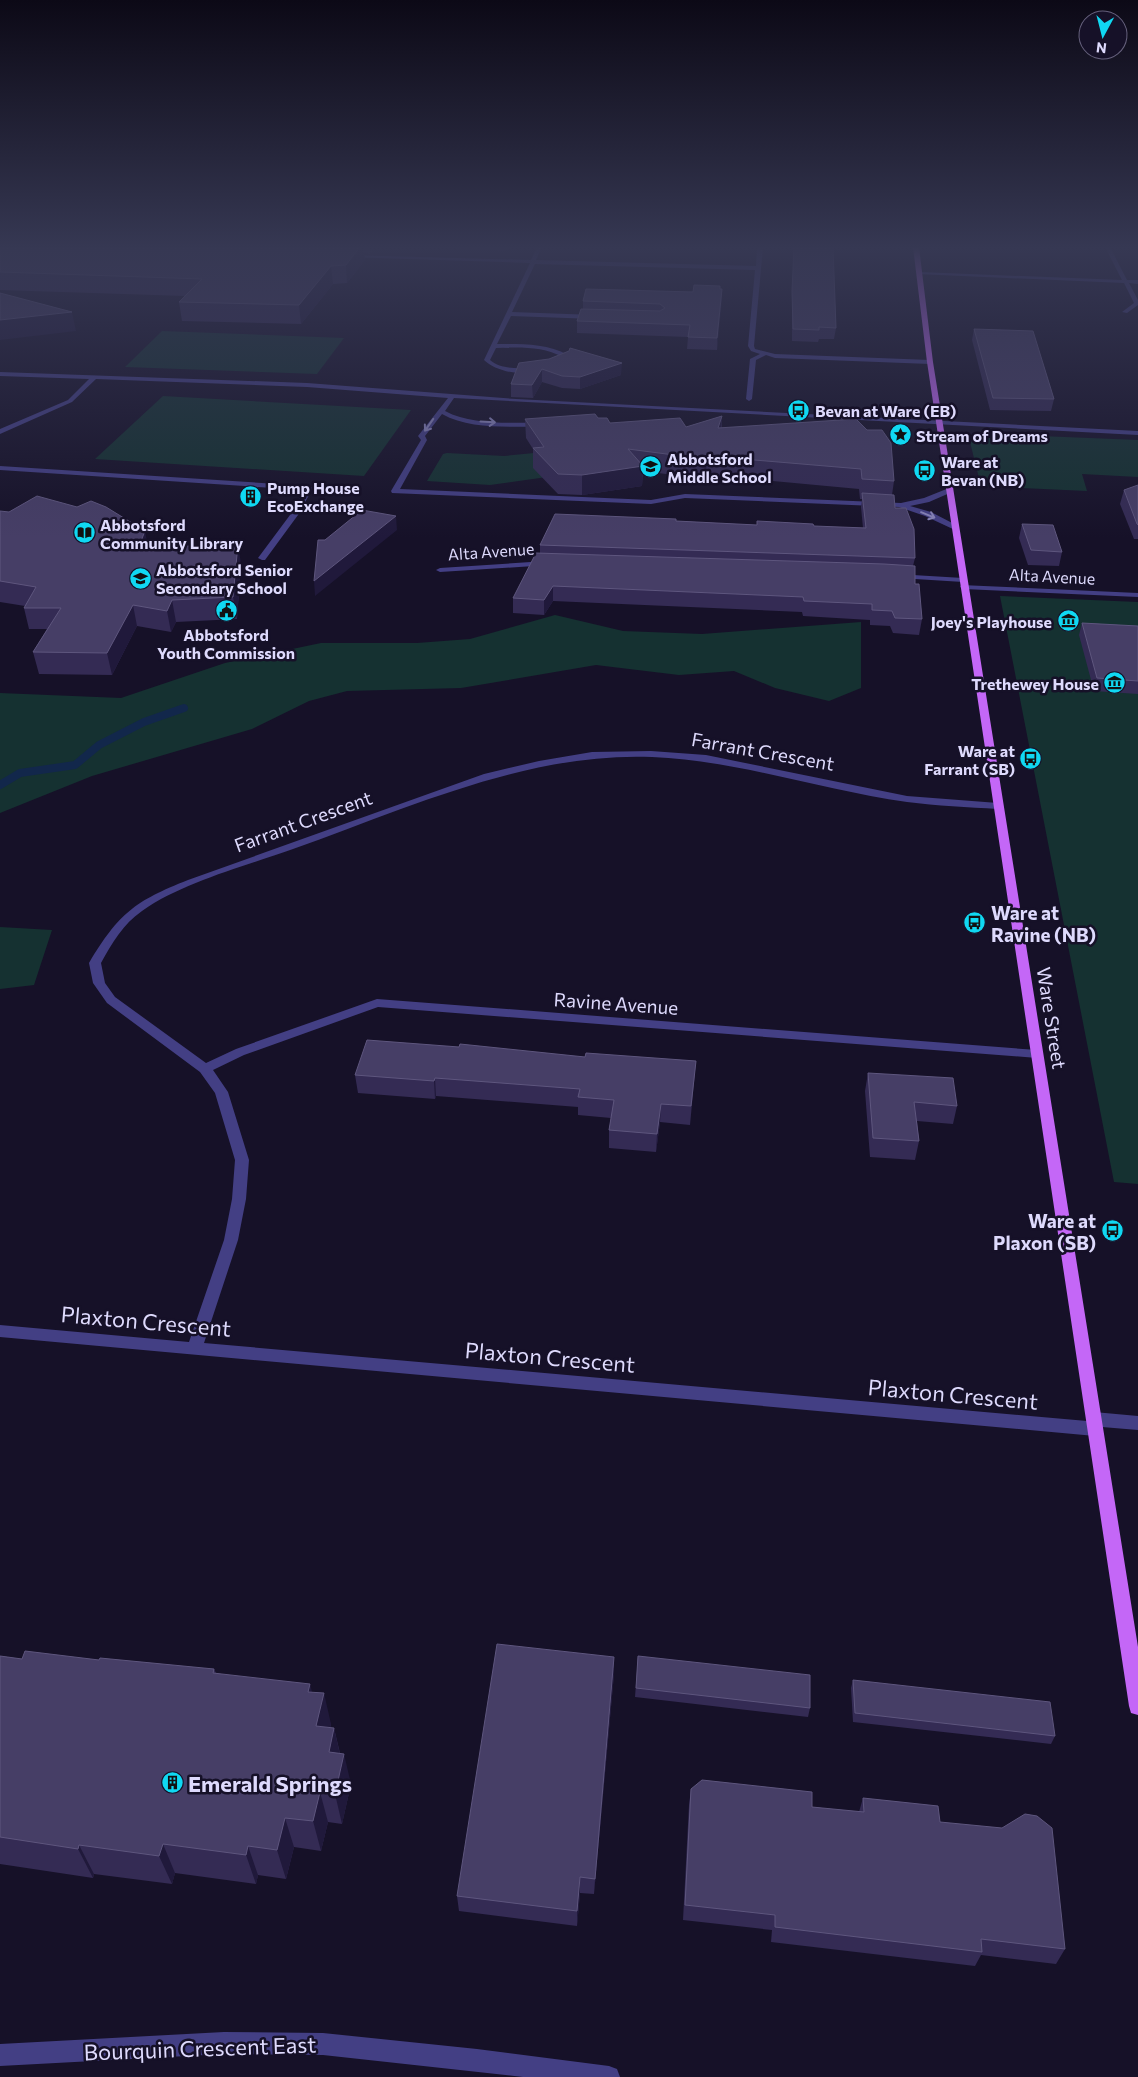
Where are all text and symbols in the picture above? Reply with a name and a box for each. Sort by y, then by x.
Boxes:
north arrow [1078,10,1128,60]
text: N [1095,39,1108,57]
bus stop icon: Bevan at Ware (EB) [787,398,811,422]
place label: Bevan at Ware (EB) [815,401,956,420]
one-way arrow [424,417,434,431]
one-way arrow [480,418,496,427]
place icon: Stream of Dreams [888,423,912,447]
place label: Stream of Dreams [916,426,1048,445]
place label: Abbotsford Middle School [667,449,772,486]
place label: Ware at Bevan (NB) [941,452,1024,489]
school or university icon: Abbotsford Middle School [639,455,663,479]
bus stop icon: Ware at Bevan (NB) [913,458,937,482]
place label: Pump House EcoExchange [267,478,364,515]
building icon: Pump House EcoExchange [239,484,263,508]
one-way arrow [920,510,935,520]
place label: Abbotsford Community Library [100,515,244,552]
library icon: Abbotsford Community Library [72,521,96,545]
street label: Alta Avenue [447,539,535,563]
place label: Abbotsford Senior Secondary School [156,560,293,597]
street label: Alta Avenue [1008,564,1096,588]
school or university icon: Abbotsford Senior Secondary School [128,566,152,590]
public building icon: Abbotsford Youth Commission [214,598,238,622]
museum icon: Joey's Playhouse [1056,609,1080,633]
place label: Joey's Playhouse [931,612,1052,631]
place label: Abbotsford Youth Commission [157,625,295,662]
museum icon: Trethewey House [1103,671,1127,695]
place label: Trethewey House [971,674,1099,693]
street label: Farrant Crescent [690,727,836,775]
place label: Ware at Farrant (SB) [924,741,1015,778]
bus stop icon: Ware at Farrant (SB) [1019,747,1043,771]
street label: Farrant Crescent [231,785,375,857]
place label: Ware at Ravine (NB) [991,901,1096,946]
bus stop icon: Ware at Ravine (NB) [963,911,987,935]
street label: Ware Street [1033,965,1071,1071]
street label: Ravine Avenue [553,987,679,1019]
place label: Ware at Plaxon (SB) [993,1209,1096,1254]
bus stop icon: Ware at Plaxon (SB) [1100,1219,1124,1243]
street label: Plaxton Crescent [60,1300,232,1342]
street label: Plaxton Crescent [464,1336,636,1378]
street label: Plaxton Crescent [867,1373,1039,1415]
place label: Emerald Springs [188,1770,352,1797]
building icon: Emerald Springs [160,1771,184,1795]
street label: Bourquin Crescent East [83,2030,317,2066]

